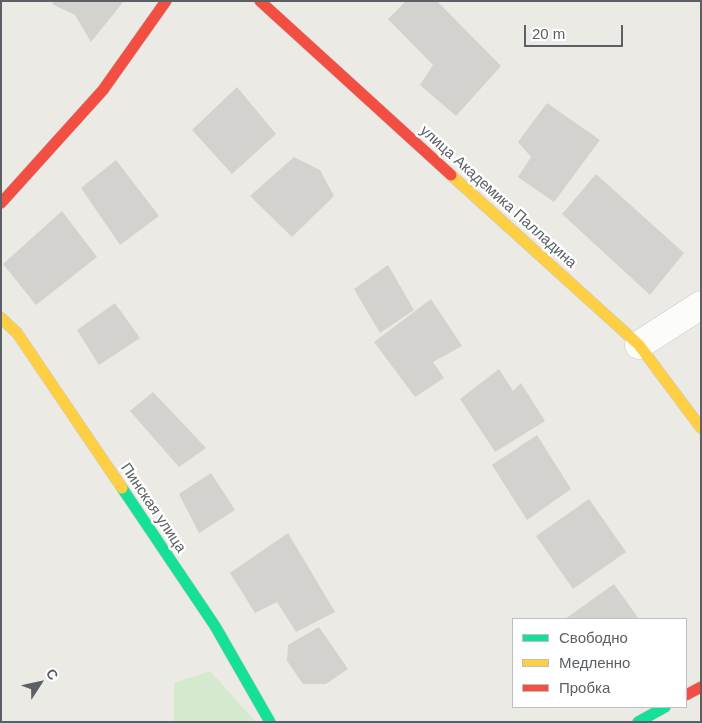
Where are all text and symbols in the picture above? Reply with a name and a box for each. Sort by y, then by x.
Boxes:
scale bar [527,15,626,47]
text: 20 m [532,25,565,42]
street label: улица Академика Палладина [416,122,580,272]
street label: Пинская улица [117,460,189,556]
legend [512,618,687,708]
text: Свободно [559,629,628,646]
text: Медленно [559,654,630,671]
north arrow [15,658,65,708]
text: С [43,666,62,683]
text: Пробка [559,679,610,696]

